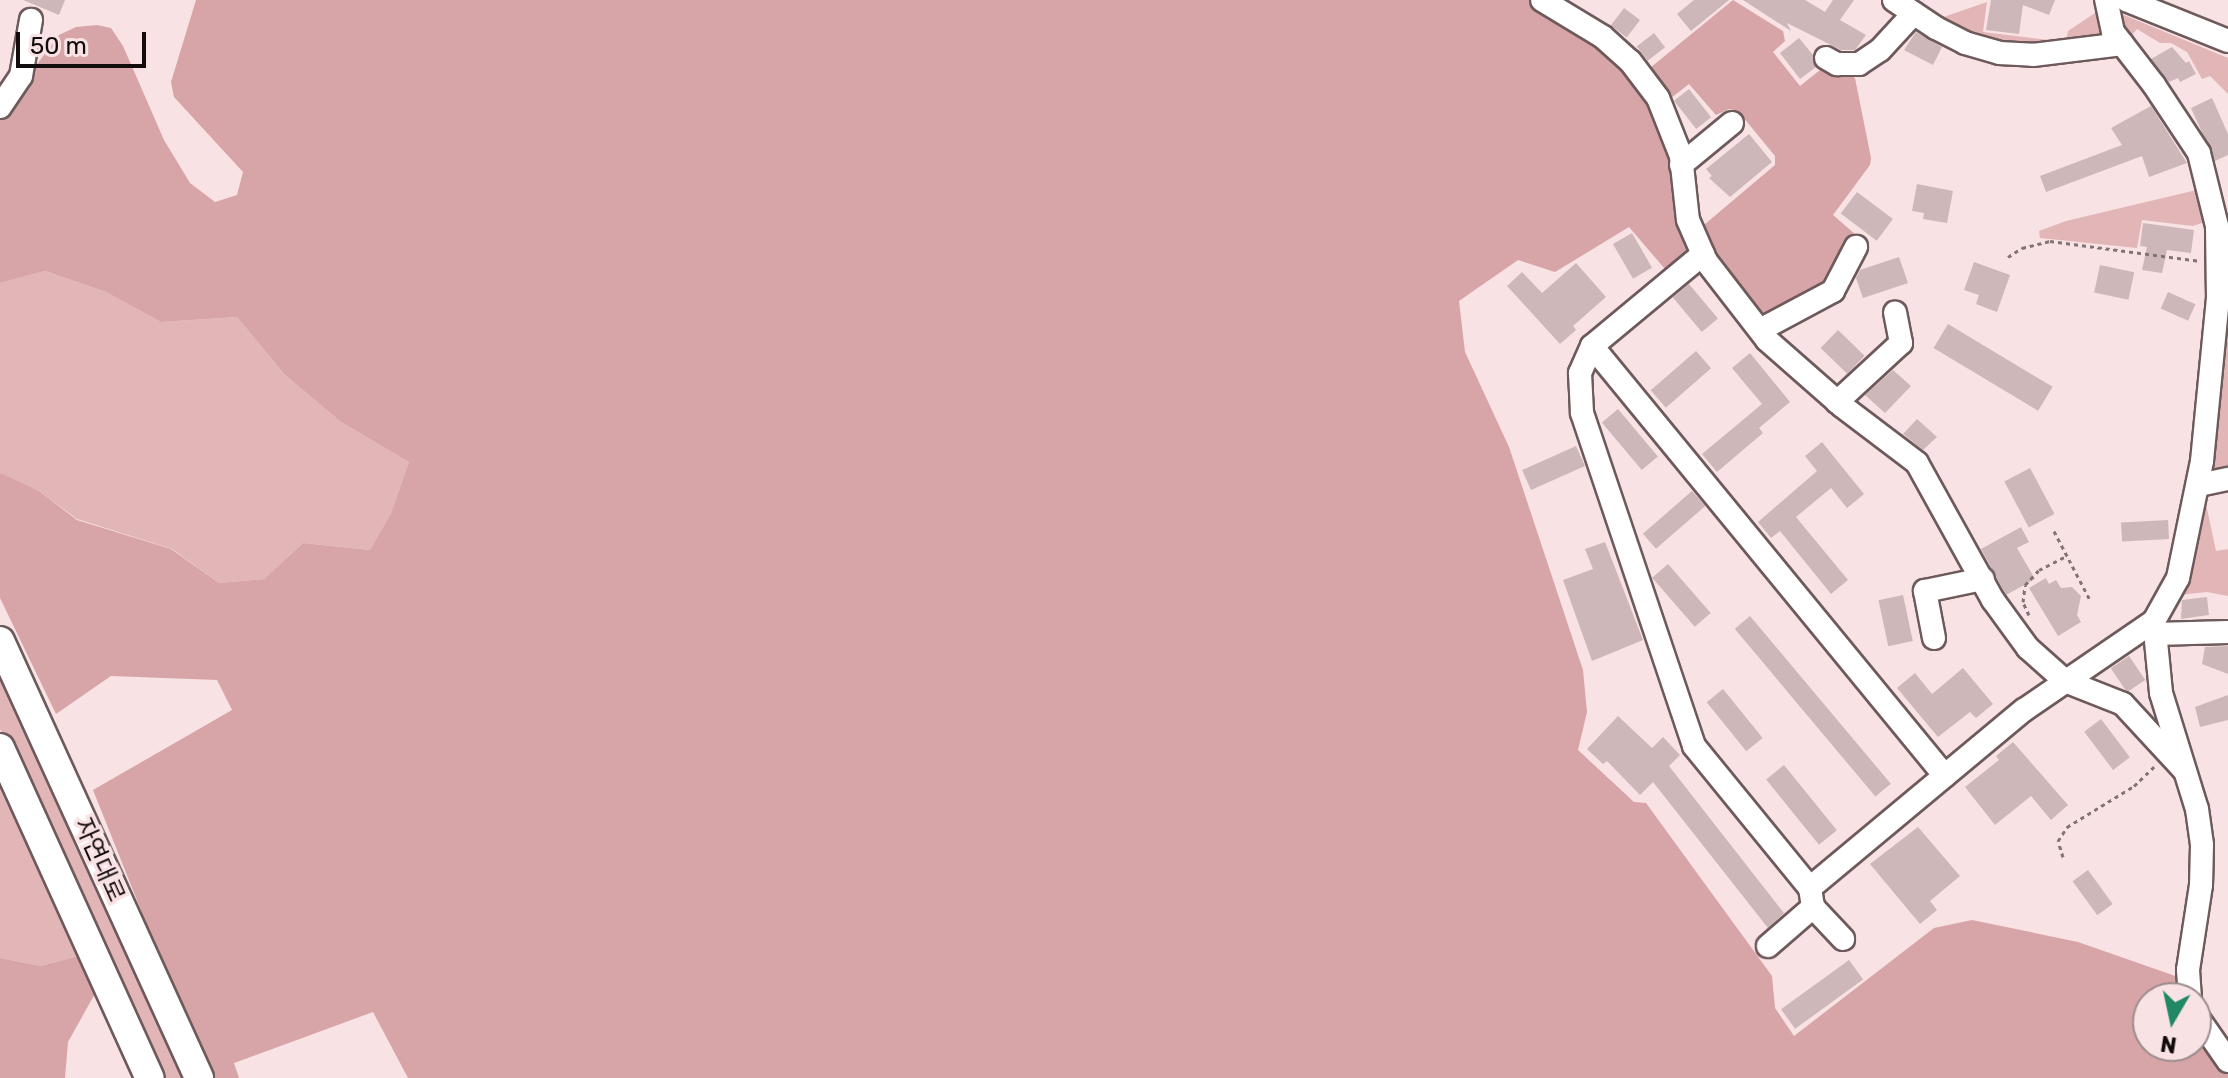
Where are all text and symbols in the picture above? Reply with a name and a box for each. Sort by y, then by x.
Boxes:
scale bar [20,16,150,66]
text: 50 m [30,32,87,60]
street label: 자연대로 [68,814,130,906]
north arrow [2132,982,2212,1062]
text: N [2159,1030,2178,1059]

